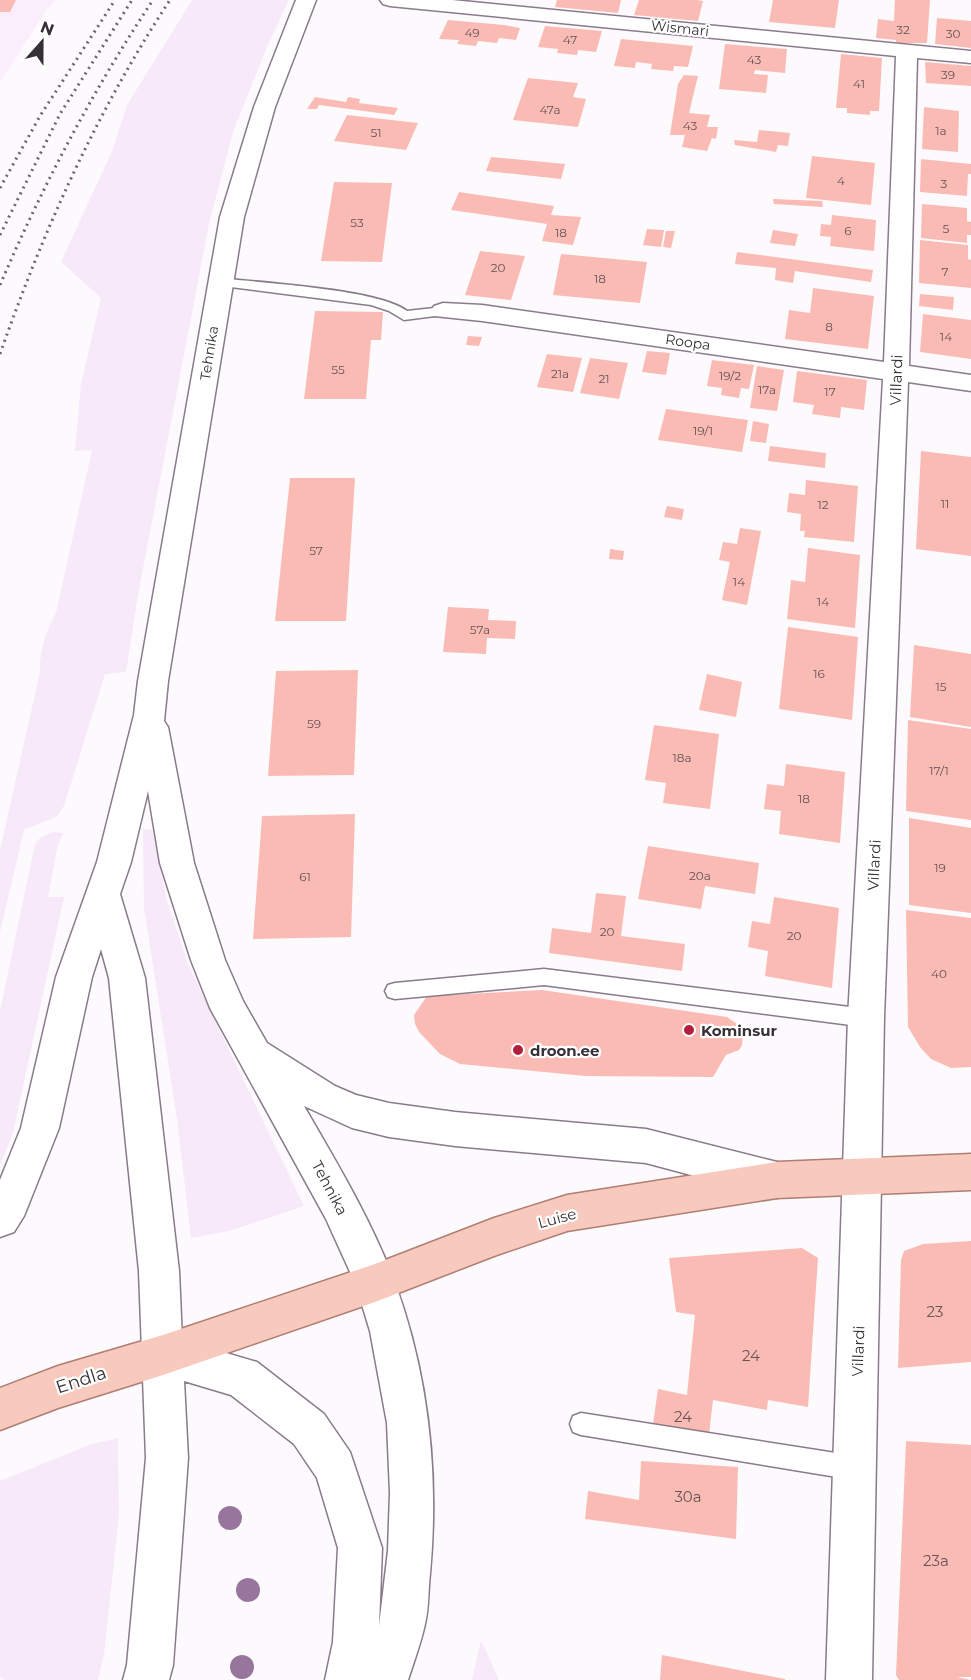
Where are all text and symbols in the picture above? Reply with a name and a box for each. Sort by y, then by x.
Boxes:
north arrow [12,12,72,72]
street label: Wismari [650,16,710,40]
text: N [38,17,57,40]
house number: 32 [896,22,910,37]
house number: 49 [464,25,480,40]
house number: 30 [946,26,960,41]
house number: 47 [563,32,577,47]
house number: 43 [747,52,761,67]
house number: 39 [941,67,955,82]
house number: 41 [853,76,865,91]
house number: 47a [539,102,561,117]
house number: 43 [683,118,697,133]
house number: 1a [935,123,947,138]
house number: 51 [370,125,382,140]
house number: 4 [837,173,845,188]
house number: 3 [941,176,948,191]
house number: 53 [350,215,364,230]
house number: 5 [943,221,950,236]
house number: 6 [844,223,852,238]
house number: 18 [555,225,567,240]
house number: 20 [491,260,505,275]
house number: 7 [941,264,949,279]
house number: 18 [594,271,606,286]
house number: 8 [825,319,833,334]
street label: Tehnika [196,324,222,382]
house number: 14 [940,329,952,344]
street label: Roopa [664,330,712,354]
street label: Villardi [886,354,906,406]
house number: 55 [331,362,345,377]
house number: 21a [551,366,569,381]
house number: 19/2 [719,368,741,383]
house number: 21 [598,371,610,386]
house number: 17a [758,382,776,397]
house number: 17 [824,384,836,399]
house number: 19/1 [693,423,713,438]
house number: 11 [941,496,949,511]
house number: 12 [817,497,829,512]
house number: 57 [309,543,323,558]
house number: 14 [733,574,745,589]
house number: 14 [817,594,829,609]
house number: 57a [470,622,490,637]
house number: 16 [813,666,825,681]
house number: 15 [935,679,947,694]
house number: 59 [307,716,321,731]
house number: 18a [672,750,692,765]
house number: 17/1 [929,763,949,778]
house number: 18 [798,791,810,806]
street label: Villardi [863,839,885,891]
house number: 19 [934,860,946,875]
house number: 20a [689,868,711,883]
house number: 61 [299,869,311,884]
house number: 20 [600,924,614,939]
house number: 20 [787,928,801,943]
house number: 40 [931,966,947,981]
place label: Kominsur [701,1021,777,1040]
marker: Kominsur [682,1023,696,1037]
place label: droon.ee [530,1041,600,1060]
marker: droon.ee [511,1043,525,1057]
street label: Tehnika [308,1158,352,1218]
street label: Luise [536,1204,578,1232]
house number: 23 [927,1302,943,1321]
street label: Villardi [848,1325,868,1377]
house number: 24 [742,1346,760,1365]
street label: Endla [53,1362,109,1398]
house number: 24 [674,1407,692,1426]
house number: 30a [674,1487,702,1506]
house number: 23a [923,1551,949,1570]

